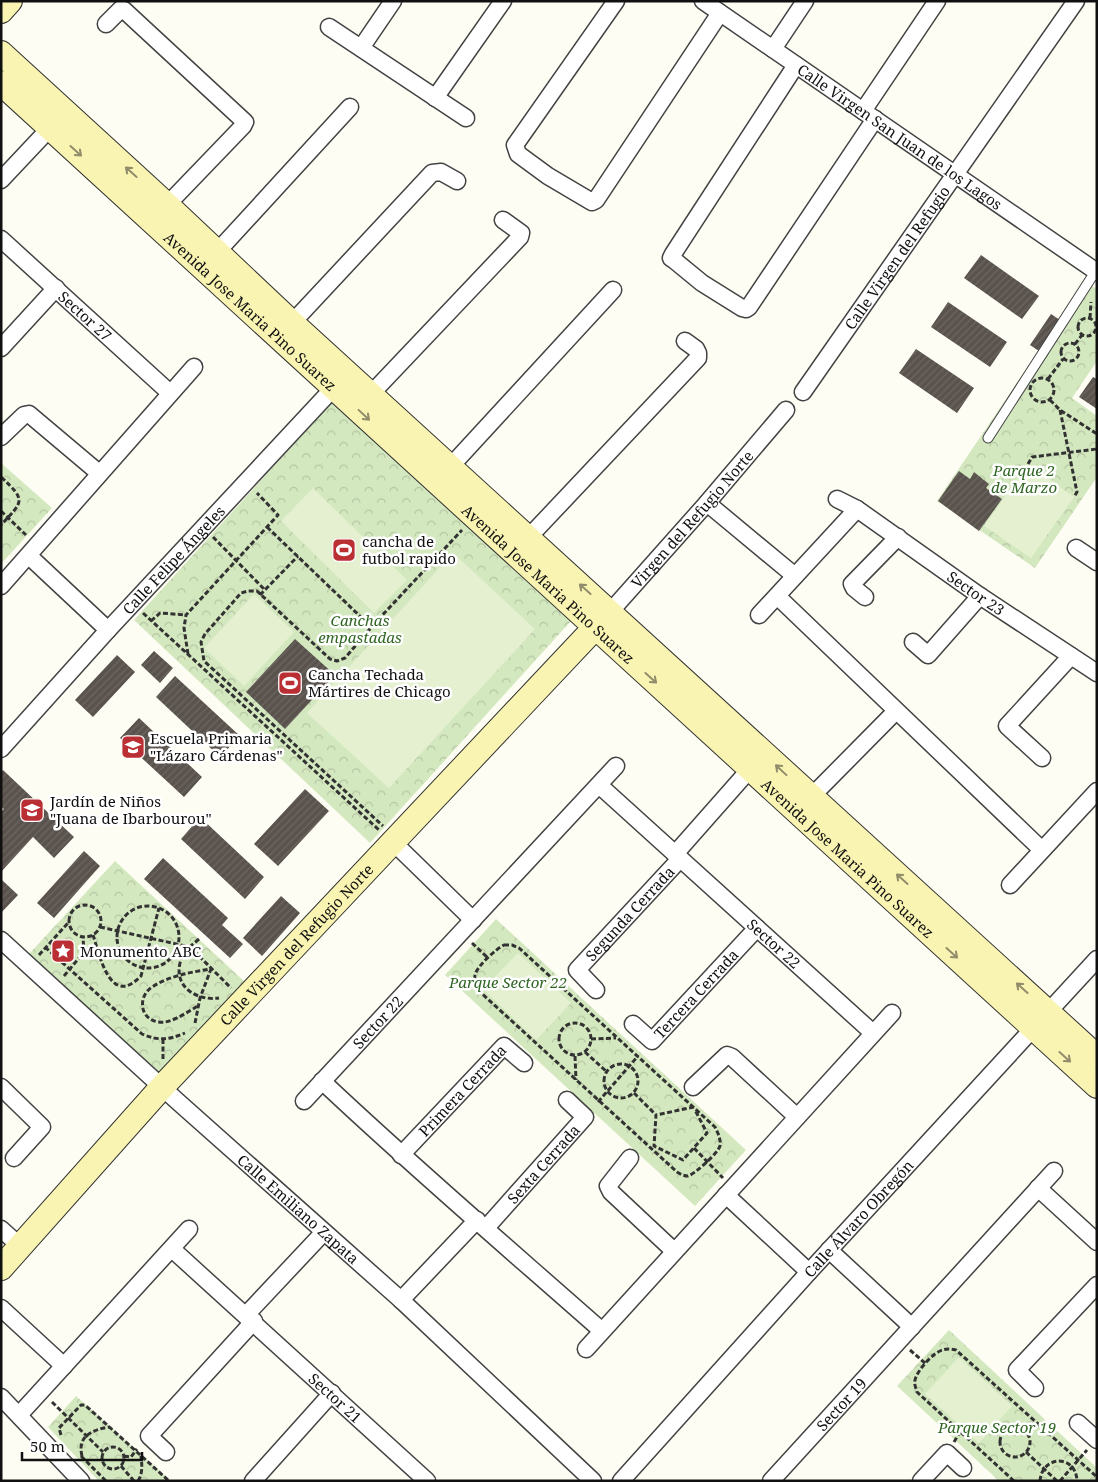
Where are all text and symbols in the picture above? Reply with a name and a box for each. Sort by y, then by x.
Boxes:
street label: Calle Virgen San Juan de los Lagos [794,59,1006,214]
one-way arrow [70,145,83,157]
one-way arrow [125,166,138,178]
street label: Calle Virgen del Refugio [840,182,954,333]
street label: Avenida Jose Maria Pino Suarez [160,227,341,395]
street label: Sector 27 [54,286,116,345]
one-way arrow [357,409,370,420]
street label: Virgen del Refugio Norte [626,446,758,592]
park label: Parque 2 de Marzo [991,460,1057,497]
street label: Avenida Jose Maria Pino Suarez [458,500,639,668]
street label: Calle Felipe Ángeles [118,501,229,618]
place label: cancha de futbol rapido [362,531,456,568]
sports icon: cancha de futbol rapido [331,537,357,563]
street label: Sector 23 [943,566,1009,620]
one-way arrow [578,583,591,595]
park label: Canchas empastadas [318,610,402,647]
place label: Cancha Techada Mártires de Chicago [308,664,451,701]
sports icon: Cancha Techada Mártires de Chicago [277,670,303,696]
one-way arrow [645,672,658,684]
place label: Escuela Primaria "Lázaro Cárdenas" [150,728,283,765]
school or university icon: Escuela Primaria "Lázaro Cárdenas" [120,734,146,760]
one-way arrow [775,764,788,776]
street label: Avenida Jose Maria Pino Suarez [757,774,938,942]
place label: Jardín de Niños "Juana de Ibarbourou" [49,791,212,828]
school or university icon: Jardín de Niños "Juana de Ibarbourou" [19,797,45,823]
street label: Calle Virgen del Refugio Norte [215,859,377,1030]
street label: Segunda Cerrada [581,862,679,965]
one-way arrow [895,873,908,885]
street label: Sector 22 [743,914,805,973]
place icon: Monumento ABC [50,938,76,964]
place label: Monumento ABC [80,941,201,961]
street label: Tercera Cerrada [649,945,742,1043]
one-way arrow [946,947,958,959]
park label: Parque Sector 22 [448,972,567,992]
one-way arrow [1015,983,1028,994]
street label: Sector 22 [348,991,407,1053]
street label: Primera Cerrada [414,1040,510,1141]
one-way arrow [1058,1051,1071,1062]
street label: Sexta Cerrada [503,1120,584,1208]
street label: Calle Emiliano Zapata [233,1150,364,1268]
street label: Calle Álvaro Obregón [799,1155,918,1281]
street label: Sector 21 [305,1368,366,1427]
street label: Sector 19 [812,1373,871,1435]
park label: Parque Sector 19 [937,1417,1056,1437]
scale bar [22,1430,142,1462]
text: 50 m [30,1436,65,1456]

